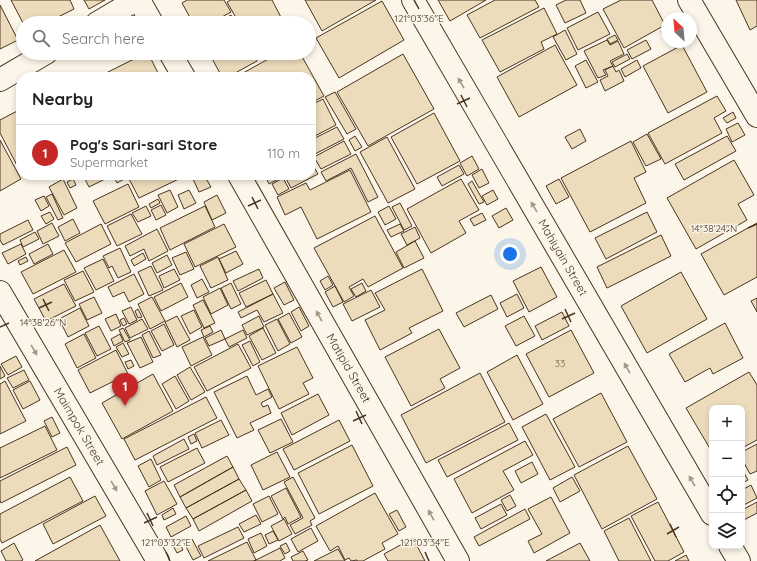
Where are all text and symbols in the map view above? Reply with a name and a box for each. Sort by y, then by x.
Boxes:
text: 121°03'36"E [394,12,444,25]
north arrow [661,12,697,48]
search box [16,16,316,60]
icon: search [30,27,52,49]
text: Search here [62,29,145,48]
one-way arrow [458,77,465,89]
text: Nearby [32,88,93,109]
text: Pog's Sari-sari Store [70,135,217,154]
text: 1 [42,145,48,161]
text: 110 m [267,145,300,161]
text: Supermarket [70,154,148,170]
one-way arrow [530,201,537,213]
street label: Mahiyain Street [535,216,591,298]
text: 14°38'24"N [691,222,737,235]
your location [500,244,520,264]
one-way arrow [316,311,323,322]
text: 14°38'26"N [20,316,66,329]
street label: Matipid Street [323,331,375,405]
one-way arrow [30,344,37,355]
house number: 33 [555,357,565,370]
one-way arrow [624,362,631,374]
pin: 1 [112,373,138,406]
street label: Maimpok Street [51,385,108,468]
map controls [709,405,745,549]
button: + [709,405,745,441]
button: − [709,441,745,477]
one-way arrow [689,475,696,486]
button: locate [709,477,745,513]
one-way arrow [110,480,117,492]
one-way arrow [428,509,435,521]
button: layers [709,513,745,549]
text: 121°03'32"E [141,536,191,549]
text: 121°03'34"E [400,536,450,549]

